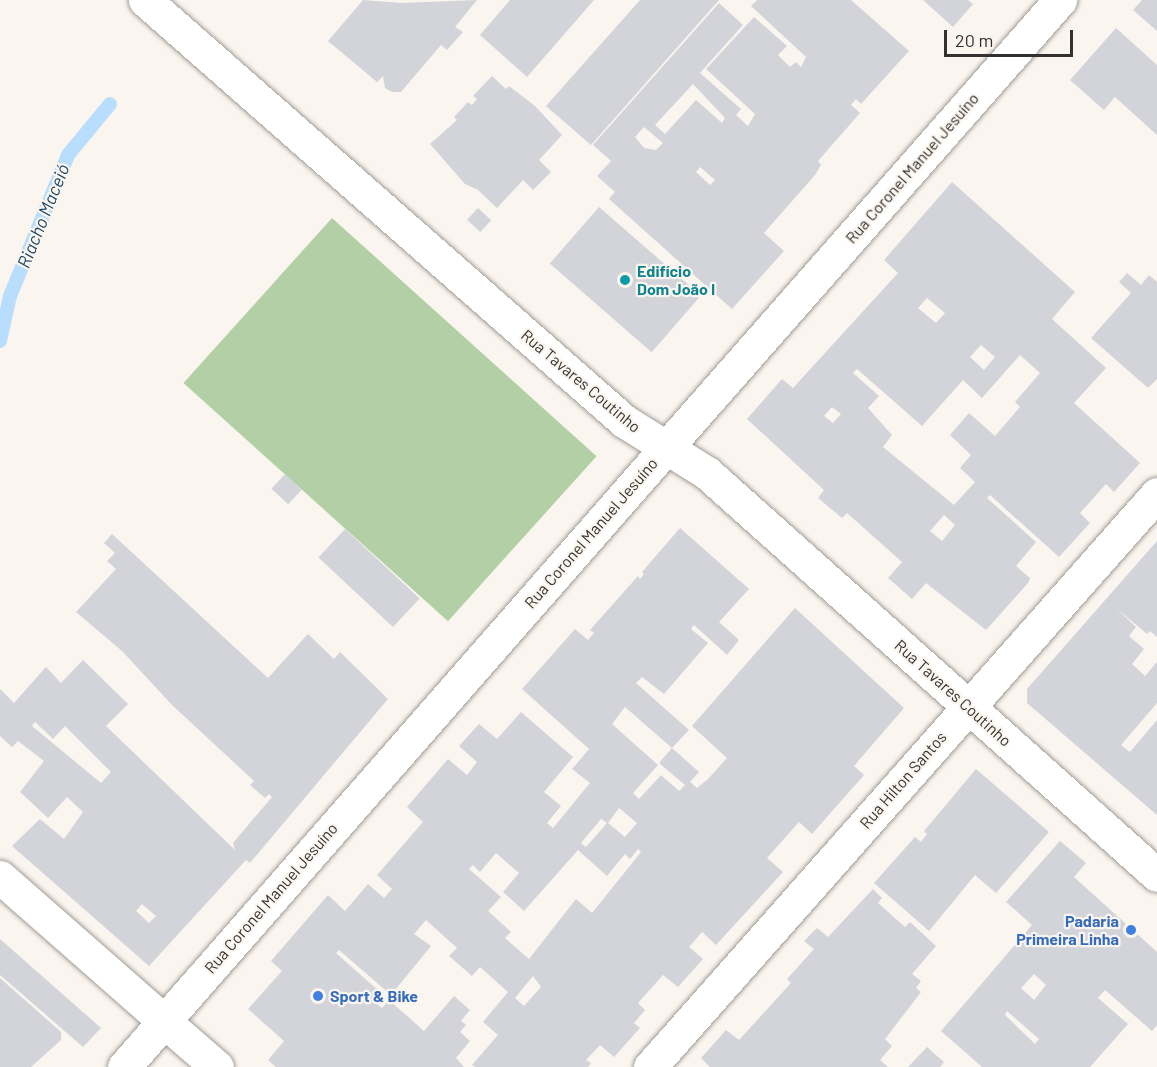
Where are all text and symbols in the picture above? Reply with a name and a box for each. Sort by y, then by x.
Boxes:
scale bar [947,18,1076,56]
text: 20 m [955,29,993,51]
street label: Rua Coronel Manuel Jesuíno [841,89,983,247]
water label: Riacho Maceió [12,161,74,271]
place label: Edifício Dom João I [637,261,715,299]
marker: Edifício Dom João I [618,273,632,287]
street label: Rua Tavares Coutinho [517,325,645,437]
street label: Rua Coronel Manuel Jesuíno [520,454,662,612]
street label: Rua Tavares Coutinho [891,636,1015,750]
street label: Rua Hilton Santos [856,728,950,832]
street label: Rua Coronel Manuel Jesuíno [200,819,342,977]
place label: Padaria Primeira Linha [1016,911,1119,949]
marker: Padaria Primeira Linha [1124,923,1138,937]
place label: Sport & Bike [330,986,418,1006]
marker: Sport & Bike [311,989,325,1003]

